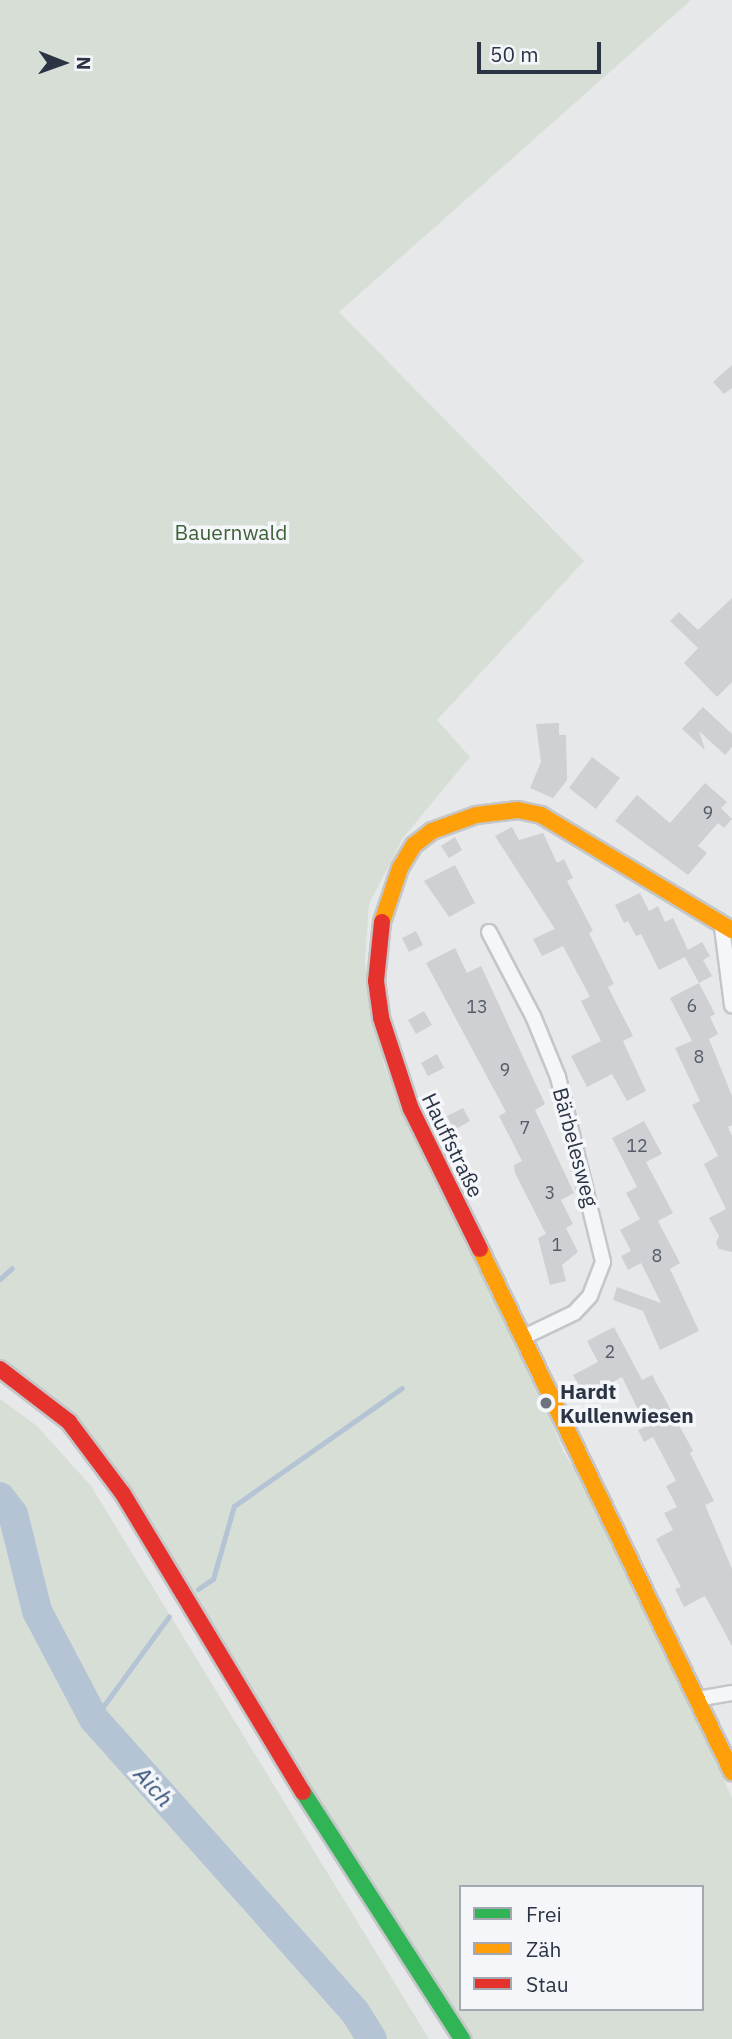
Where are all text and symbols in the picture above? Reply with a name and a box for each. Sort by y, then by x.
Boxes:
north arrow [28,28,98,98]
scale bar [480,28,604,72]
text: 50 m [490,40,539,68]
text: N [72,56,96,70]
park label: Bauernwald [175,519,287,545]
house number: 9 [703,802,713,824]
house number: 6 [687,995,697,1017]
house number: 13 [466,996,488,1018]
house number: 8 [694,1046,704,1068]
house number: 9 [500,1059,510,1081]
street label: Bärbelesweg [548,1085,604,1209]
street label: Hauffstraße [417,1089,489,1201]
house number: 7 [520,1117,530,1139]
house number: 12 [626,1135,648,1157]
house number: 3 [545,1182,555,1204]
house number: 1 [552,1234,562,1256]
house number: 8 [652,1245,662,1267]
house number: 2 [605,1341,615,1363]
place label: Hardt Kullenwiesen [560,1378,694,1428]
marker: Hardt Kullenwiesen [538,1395,554,1411]
water label: Aich [129,1760,179,1812]
legend [459,1885,704,2011]
text: Frei [526,1900,562,1928]
text: Zäh [526,1935,561,1963]
text: Stau [526,1970,569,1998]

